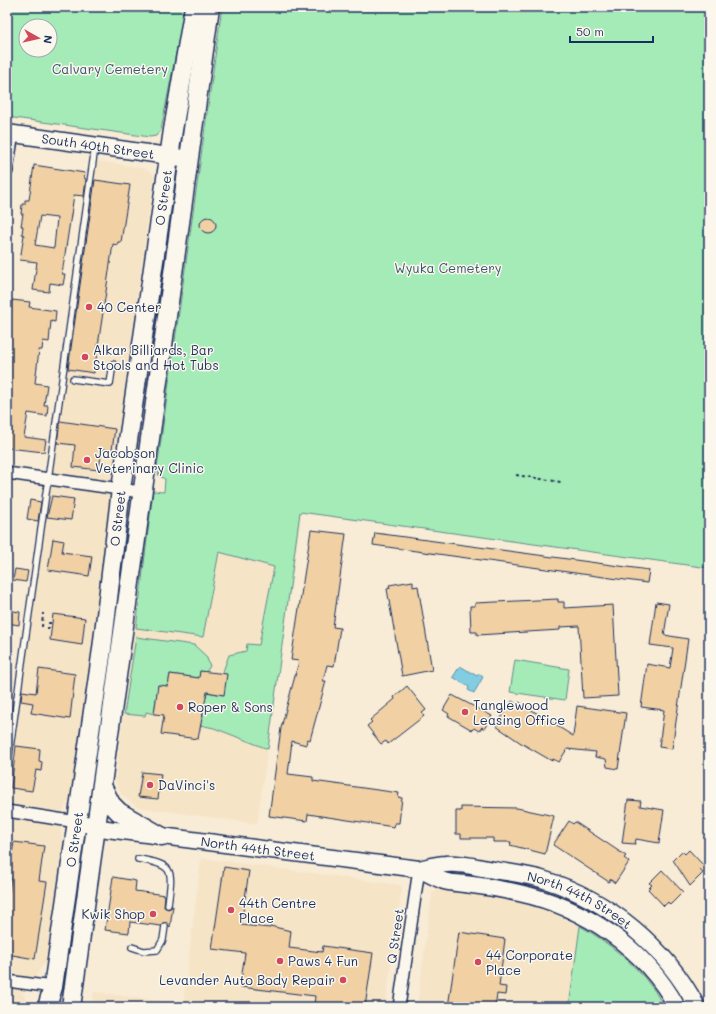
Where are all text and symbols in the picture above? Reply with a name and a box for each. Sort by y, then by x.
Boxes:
north arrow [18,18,58,58]
scale bar [570,18,653,44]
text: 50 m [576,23,604,39]
text: N [40,34,56,45]
park label: Calvary Cemetery [52,60,168,77]
street label: South 40th Street [41,129,156,162]
street label: O Street [150,168,175,226]
park label: Wyuka Cemetery [394,259,502,276]
place label: 40 Center [97,298,162,315]
marker: 40 Center [84,302,94,312]
place label: Alkar Billiards, Bar Stools and Hot Tubs [93,341,219,373]
marker: Alkar Billiards, Bar Stools and Hot Tubs [80,352,90,362]
place label: Jacobson Veterinary Clinic [95,444,204,476]
marker: Jacobson Veterinary Clinic [82,455,92,465]
street label: O Street [105,489,129,547]
place label: Tanglewood Leasing Office [473,696,565,728]
place label: Roper & Sons [188,698,273,715]
marker: Roper & Sons [175,702,185,712]
marker: Tanglewood Leasing Office [460,707,470,717]
place label: DaVinci's [158,776,215,793]
marker: DaVinci's [145,780,155,790]
street label: O Street [61,810,86,868]
street label: North 44th Street [200,832,316,864]
street label: North 44th Street [526,867,636,932]
place label: 44th Centre Place [239,894,316,926]
place label: Kwik Shop [82,905,145,922]
marker: 44th Centre Place [226,905,236,915]
street label: Q Street [382,907,407,965]
marker: Kwik Shop [148,909,158,919]
place label: 44 Corporate Place [486,946,573,978]
place label: Paws 4 Fun [288,952,358,969]
marker: Paws 4 Fun [275,956,285,966]
marker: 44 Corporate Place [473,957,483,967]
place label: Levander Auto Body Repair [159,971,335,988]
marker: Levander Auto Body Repair [338,975,348,985]

